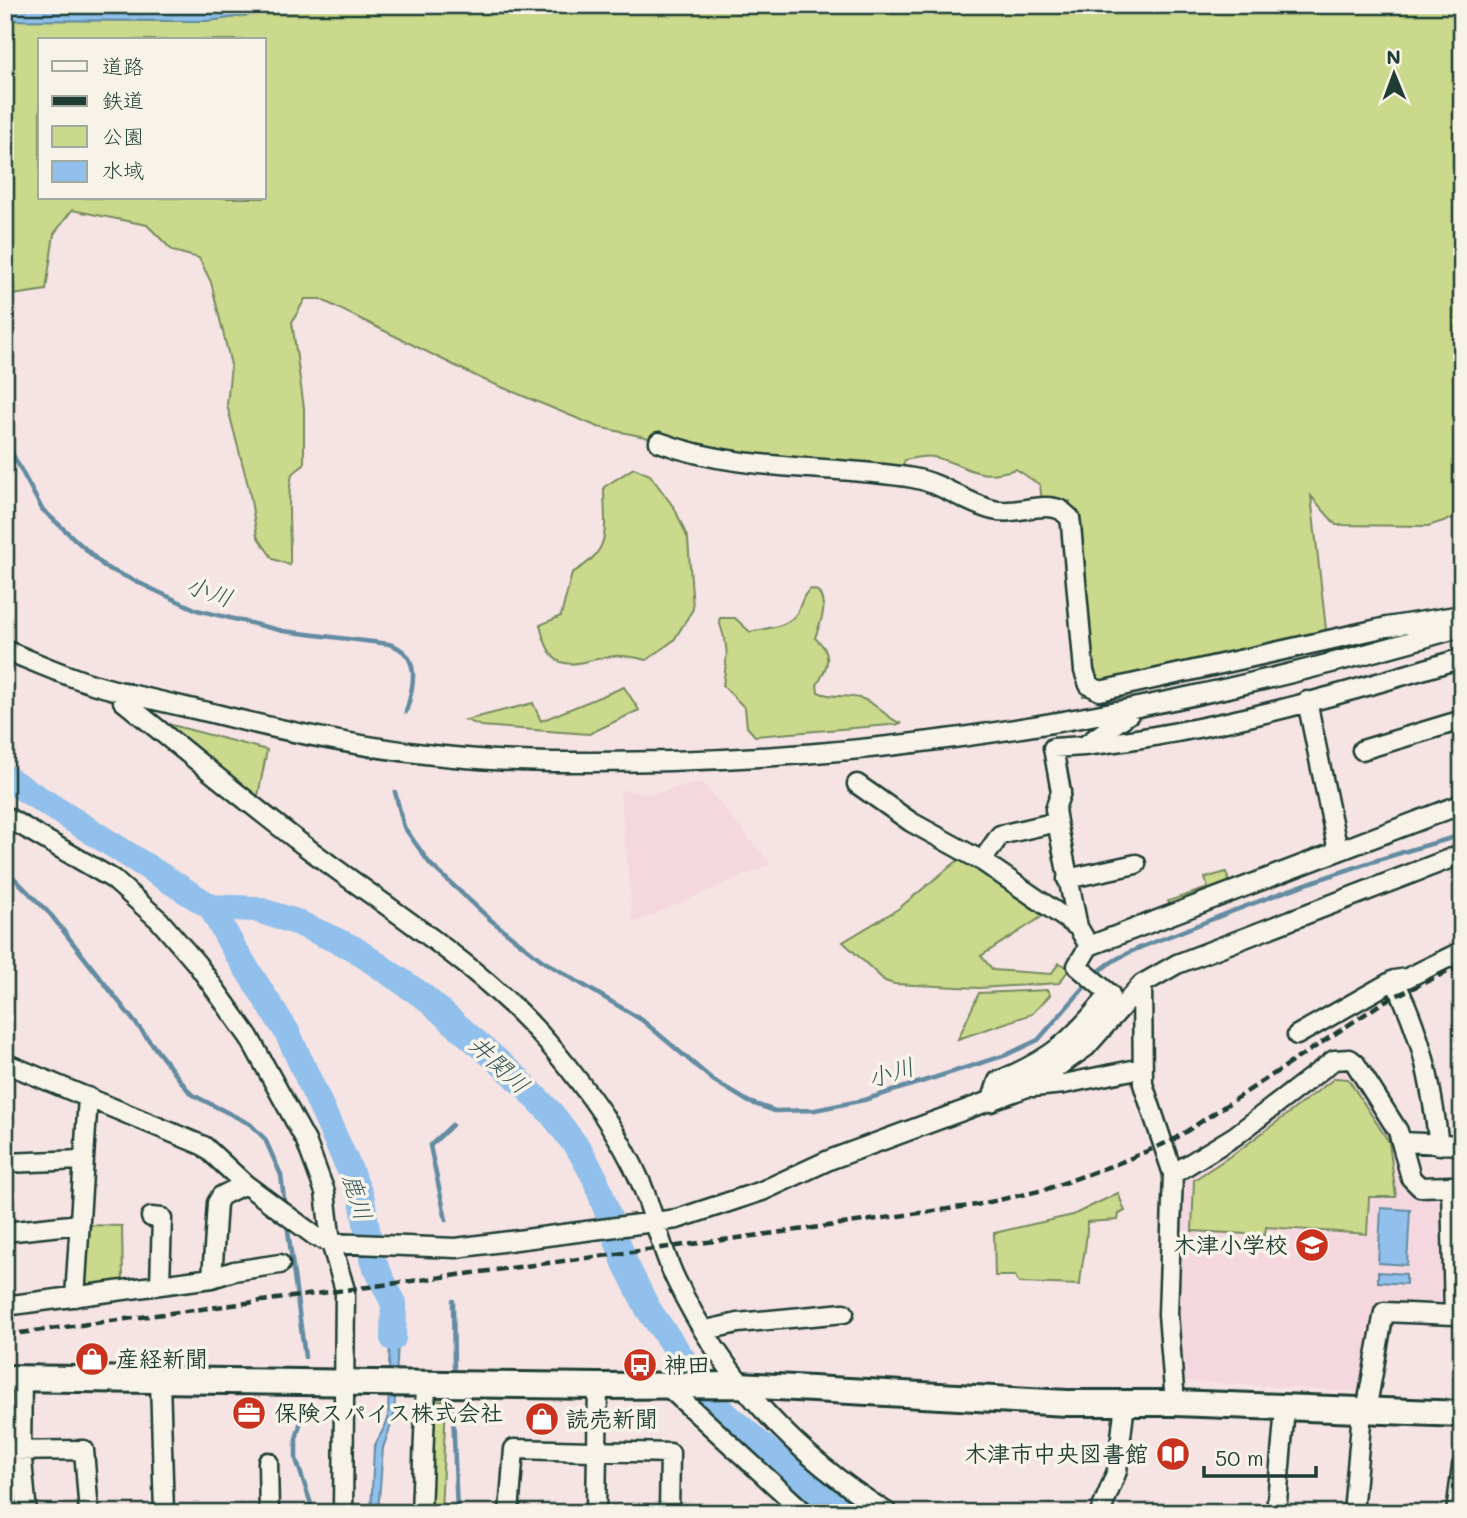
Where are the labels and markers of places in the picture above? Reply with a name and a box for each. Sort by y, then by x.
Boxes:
school or university icon: 木津小学校 [1293,1226,1331,1264]
place label: 木津小学校 [1173,1229,1288,1259]
shop icon: 産経新聞 [73,1340,111,1378]
place label: 産経新聞 [116,1343,208,1373]
bus stop icon: 神田 [621,1346,659,1384]
place label: 神田 [664,1349,710,1379]
office icon: 保険スパイス株式会社 [230,1394,268,1432]
place label: 保険スパイス株式会社 [274,1397,503,1427]
shop icon: 読売新聞 [523,1400,561,1438]
place label: 読売新聞 [566,1403,658,1433]
library icon: 木津市中央図書館 [1154,1435,1192,1473]
place label: 木津市中央図書館 [964,1438,1148,1468]

